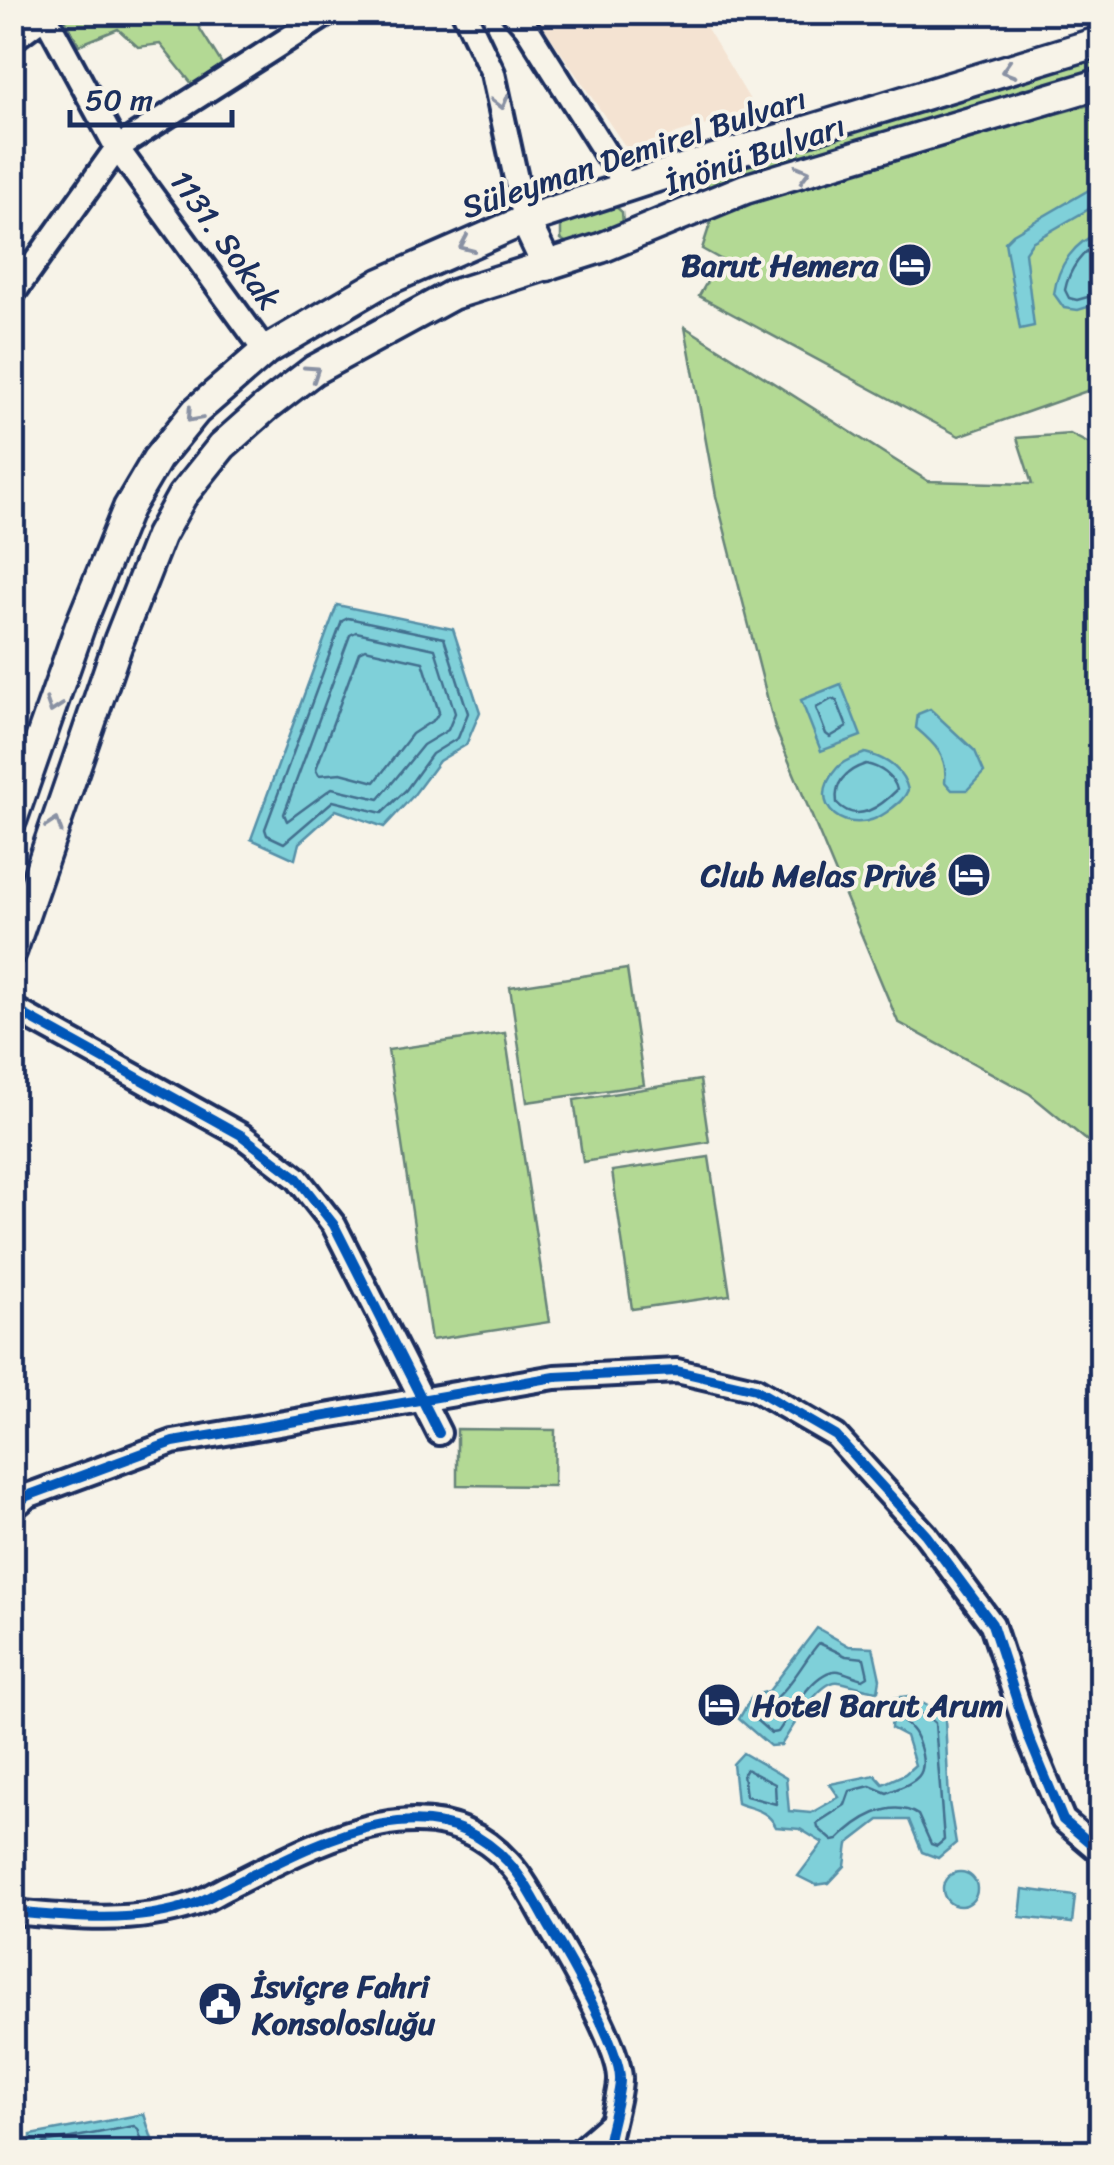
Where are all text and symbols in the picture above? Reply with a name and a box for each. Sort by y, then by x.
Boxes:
one-way arrow [1001,58,1018,79]
scale bar [70,65,232,127]
street label: Süleyman Demirel Bulvarı [454,70,814,236]
text: 50 m [85,73,153,127]
one-way arrow [489,93,510,111]
street label: İnönü Bulvarı [656,97,853,213]
street label: 1131. Sokak [154,157,296,323]
one-way arrow [794,163,811,184]
one-way arrow [458,233,476,253]
place label: Barut Hemera [681,237,879,294]
hotel icon: Barut Hemera [887,242,933,288]
one-way arrow [302,366,321,384]
one-way arrow [187,404,205,423]
one-way arrow [44,696,65,713]
one-way arrow [44,818,64,835]
place label: Club Melas Privé [700,847,937,904]
hotel icon: Club Melas Privé [946,852,992,898]
place label: Hotel Barut Arum [752,1677,1004,1734]
hotel icon: Hotel Barut Arum [696,1682,742,1728]
place label: İsviçre Fahri Konsolosluğu [250,1958,436,2052]
public building icon: İsviçre Fahri Konsolosluğu [197,1981,243,2027]

